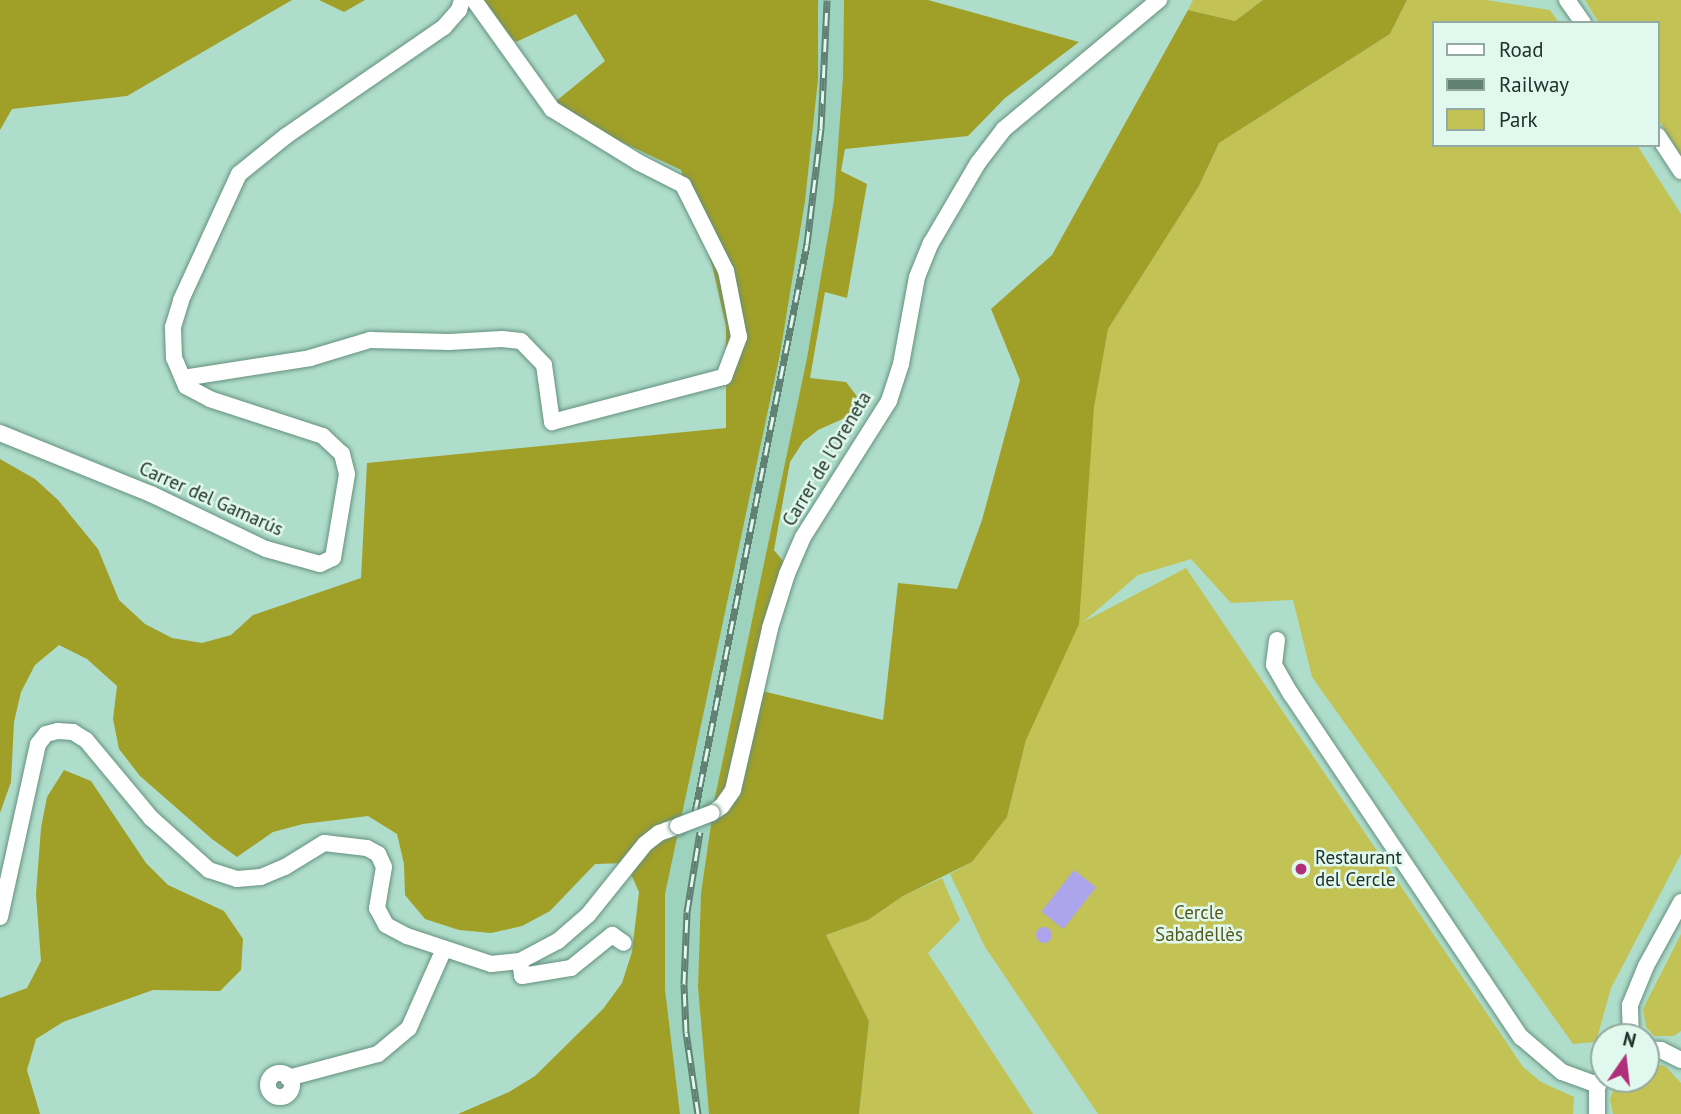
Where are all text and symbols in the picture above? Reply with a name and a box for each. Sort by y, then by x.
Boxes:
legend [1432,21,1660,147]
text: Road [1499,36,1543,63]
text: Railway [1499,71,1569,98]
text: Park [1499,106,1538,133]
street label: Carrer de l'Oreneta [778,388,876,530]
street label: Carrer del Gamarús [135,457,287,541]
place label: Restaurant del Cercle [1315,847,1402,891]
marker: Restaurant del Cercle [1293,861,1309,877]
park label: Cercle Sabadellès [1155,902,1243,946]
north arrow [1590,1023,1660,1093]
text: N [1621,1026,1639,1053]

